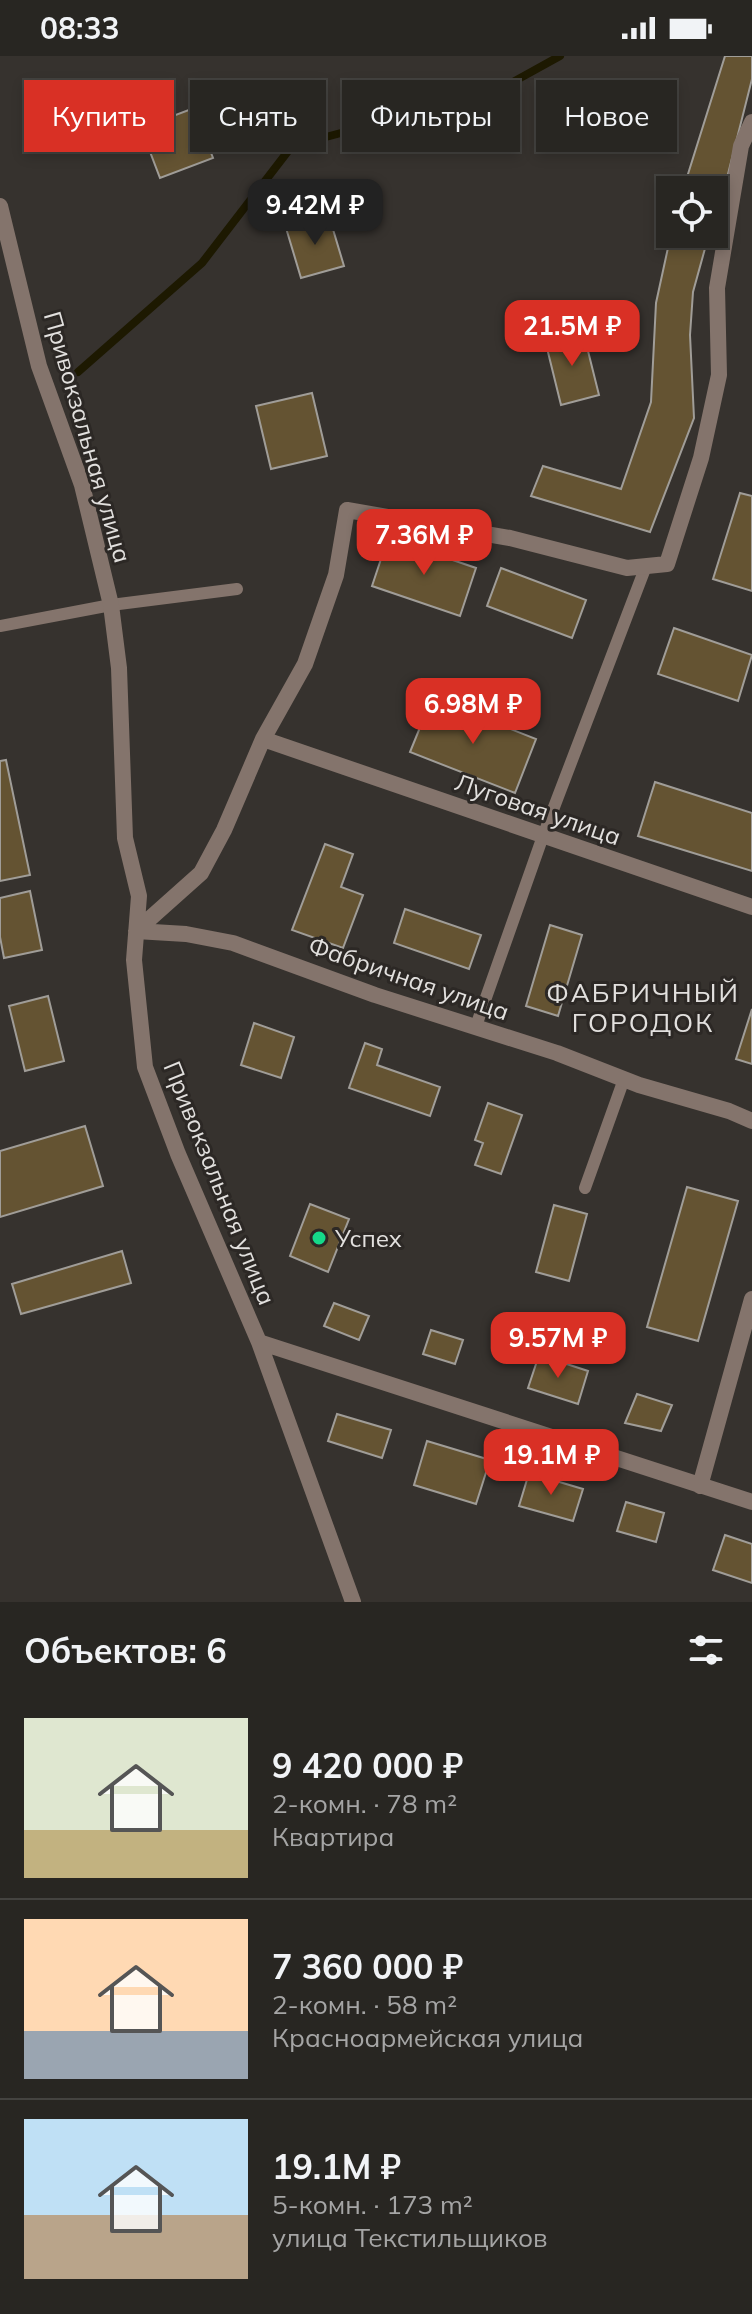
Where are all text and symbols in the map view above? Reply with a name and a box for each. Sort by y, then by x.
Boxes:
text: 08:33 [40,9,119,47]
chip: Купить [24,80,174,152]
chip: Снять [190,80,326,152]
chip: Фильтры [342,80,520,152]
chip: Новое [536,80,677,152]
map controls [656,176,728,248]
button: locate [656,176,728,248]
pin: 9.42M ₽ [241,179,389,247]
text: 9.42M ₽ [266,188,364,221]
pin: 21.5M ₽ [498,300,646,368]
street label: Привокзальная улица [38,308,138,566]
text: 21.5M ₽ [523,309,621,342]
pin: 7.36M ₽ [350,509,498,577]
text: 7.36M ₽ [375,518,473,551]
pin: 6.98M ₽ [399,678,547,746]
text: 6.98M ₽ [424,687,522,720]
street label: Луговая улица [451,767,625,851]
street label: Фабричная улица [305,930,513,1026]
district label: ФАБРИЧНЫЙ ГОРОДОК [546,976,740,1039]
street label: Привокзальная улица [157,1057,283,1309]
place label: Успех [334,1223,402,1253]
marker: Успех [310,1229,328,1247]
pin: 9.57M ₽ [484,1312,632,1380]
text: 9.57M ₽ [509,1321,607,1354]
pin: 19.1M ₽ [477,1429,625,1497]
text: 19.1M ₽ [502,1438,600,1471]
icon: filters [684,1628,728,1672]
text: Объектов: 6 [24,1629,227,1672]
text: 9 420 000 ₽ [272,1744,463,1787]
icon: home [88,1750,184,1846]
text: 2-комн. · 78 m² [272,1787,457,1820]
text: Квартира [272,1820,394,1853]
text: 7 360 000 ₽ [272,1945,463,1988]
icon: home [88,1951,184,2047]
text: 2-комн. · 58 m² [272,1988,457,2021]
text: Красноармейская улица [272,2021,583,2054]
text: 19.1M ₽ [272,2145,401,2188]
icon: home [88,2151,184,2247]
text: 5-комн. · 173 m² [272,2188,473,2221]
text: улица Текстильщиков [272,2221,548,2254]

